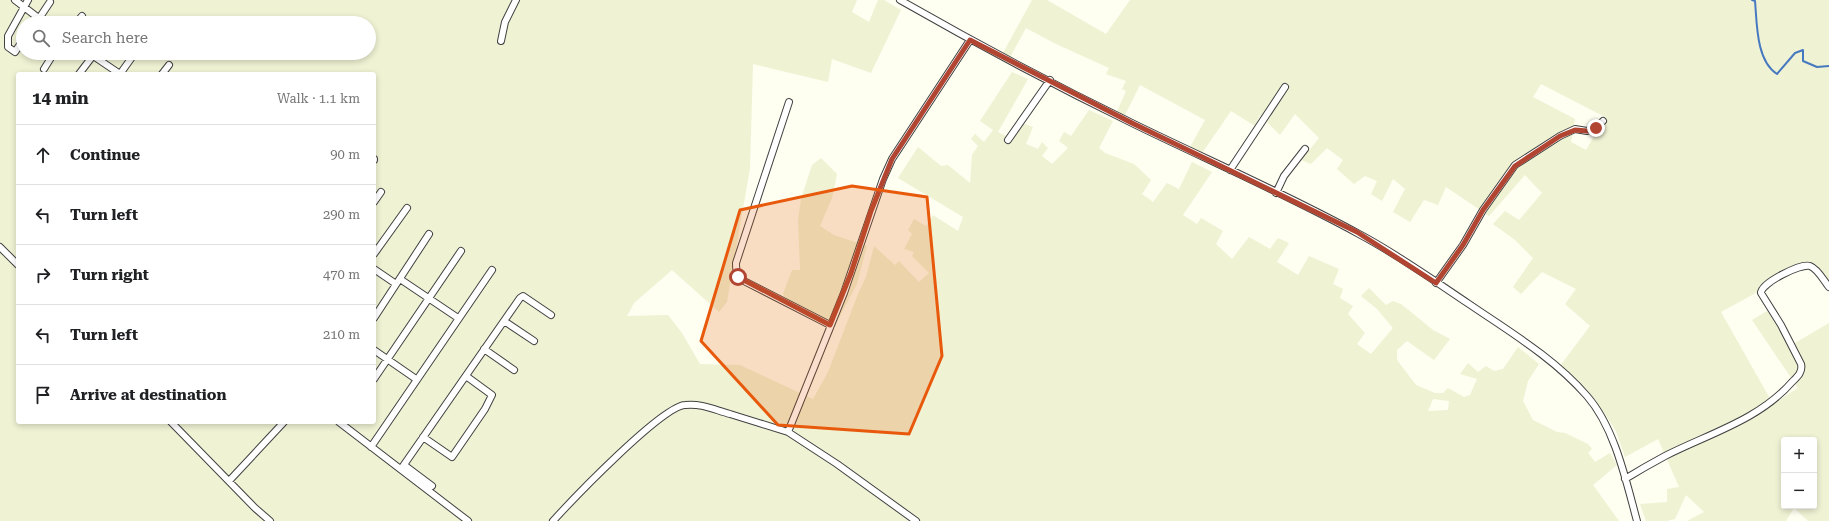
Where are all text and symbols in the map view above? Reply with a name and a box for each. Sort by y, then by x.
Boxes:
search box [16,16,376,60]
icon: search [30,27,52,49]
text: Search here [62,29,148,47]
text: 14 min [32,88,89,108]
text: Walk · 1.1 km [277,91,360,106]
route end [1587,119,1605,137]
icon: ahead [32,144,54,166]
text: Continue [70,146,140,164]
text: 90 m [330,147,360,162]
icon: left [32,204,54,226]
text: Turn left [70,206,138,224]
text: 290 m [323,207,360,222]
icon: right [32,264,54,286]
text: Turn right [70,266,149,284]
text: 470 m [323,267,360,282]
route start [729,268,747,286]
icon: left [32,324,54,346]
text: Turn left [70,326,138,344]
text: 210 m [323,327,360,342]
icon: arrive [32,384,54,406]
text: Arrive at destination [70,386,226,404]
map controls [1781,437,1817,509]
button: + [1781,437,1817,473]
button: − [1781,473,1817,509]

